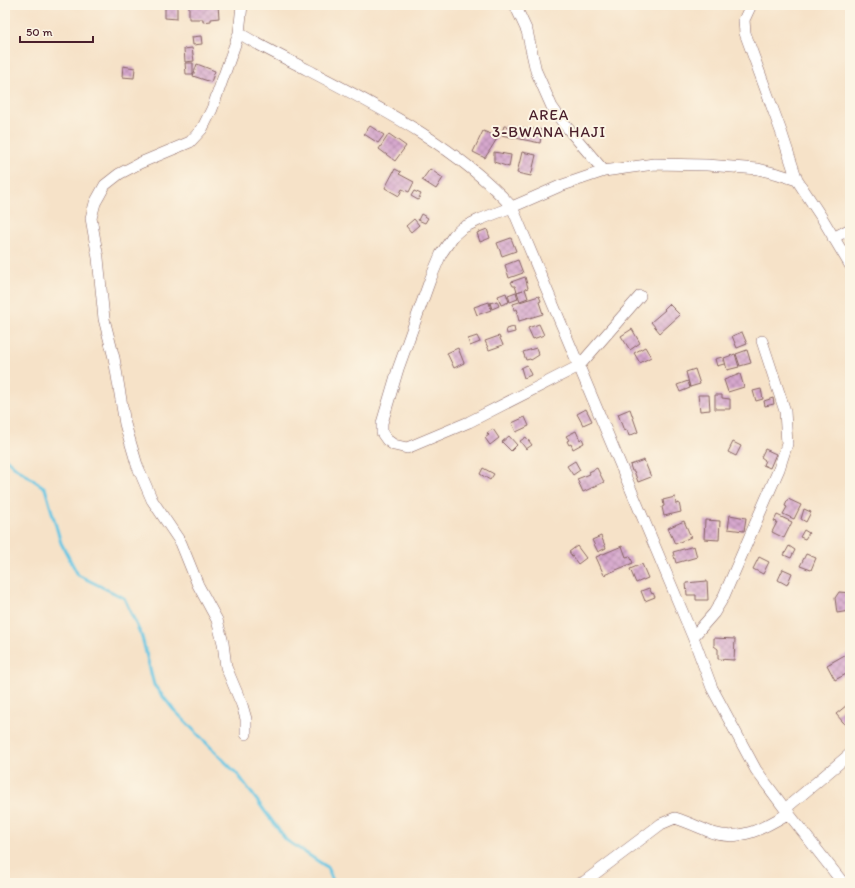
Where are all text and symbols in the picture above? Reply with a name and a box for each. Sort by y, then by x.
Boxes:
scale bar [20,18,93,44]
text: 50 m [26,25,52,39]
district label: AREA 3-BWANA HAJI [492,106,606,141]

